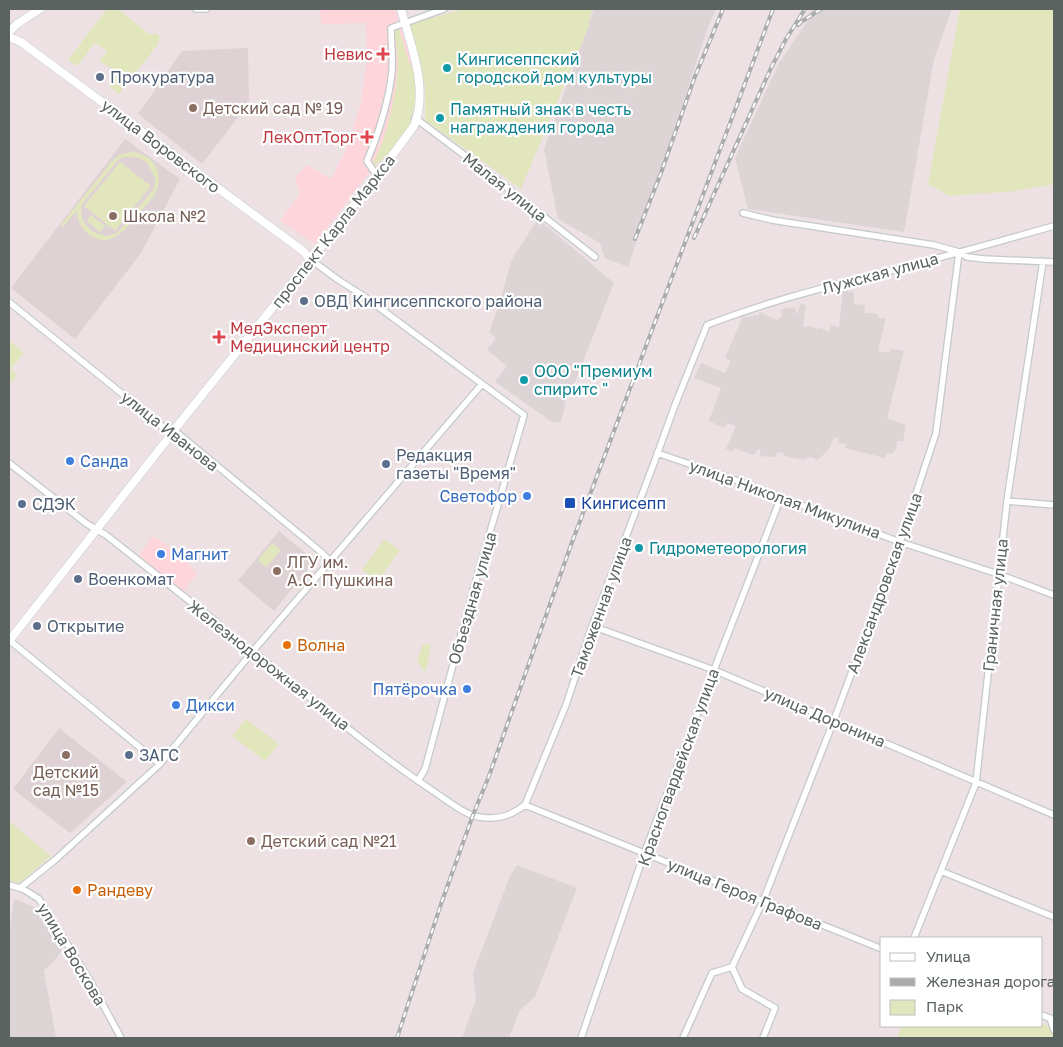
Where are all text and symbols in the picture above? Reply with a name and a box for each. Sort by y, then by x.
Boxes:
place label: Невис [324,44,373,64]
marker: Невис [377,48,389,60]
place label: Кингисеппский городской дом культуры [457,49,652,87]
marker: Кингисеппский городской дом культуры [441,62,453,74]
place label: Прокуратура [110,67,214,87]
marker: Прокуратура [94,71,106,83]
street label: улица Воровского [98,95,224,197]
place label: Детский сад № 19 [203,98,343,118]
place label: Памятный знак в честь награждения города [450,99,631,137]
marker: Детский сад № 19 [187,102,199,114]
marker: Памятный знак в честь награждения города [434,112,446,124]
place label: ЛекОптТорг [263,127,358,147]
marker: ЛекОптТорг [361,131,373,143]
street label: Малая улица [459,148,551,226]
street label: проспект Карла Маркса [267,150,399,312]
place label: Школа №2 [123,206,206,226]
marker: Школа №2 [107,210,119,222]
street label: Лужская улица [820,248,940,298]
place label: ОВД Кингисеппского района [314,291,542,311]
marker: ОВД Кингисеппского района [298,295,310,307]
place label: МедЭксперт Медицинский центр [230,318,390,356]
marker: МедЭксперт Медицинский центр [212,330,226,344]
place label: ООО "Премиум спиритс " [534,361,653,399]
marker: ООО "Премиум спиритс " [518,374,530,386]
street label: улица Иванова [117,387,223,475]
place label: Редакция газеты "Время" [396,445,516,483]
place label: Санда [80,451,129,471]
marker: Санда [64,455,76,467]
street label: улица Николая Микулина [687,455,883,543]
marker: Редакция газеты "Время" [380,458,392,470]
place label: Светофор [439,486,517,506]
marker: Светофор [521,490,533,502]
street label: Александровская улица [842,490,926,676]
place label: Кингисепп [581,493,666,513]
place label: СДЭК [32,494,76,514]
marker: Кингисепп [563,496,577,510]
marker: СДЭК [16,498,28,510]
street label: Объездная улица [443,529,501,667]
street label: Таможенная улица [566,534,636,680]
place label: Гидрометеорология [649,538,807,558]
street label: Граничная улица [978,538,1012,672]
marker: Гидрометеорология [633,542,645,554]
place label: Магнит [171,544,229,564]
marker: Магнит [155,548,167,560]
place label: ЛГУ им. А.С. Пушкина [287,552,393,590]
marker: ЛГУ им. А.С. Пушкина [271,565,283,577]
place label: Военкомат [88,569,174,589]
marker: Военкомат [72,573,84,585]
street label: Железнодорожная улица [184,595,354,735]
place label: Открытие [47,616,124,636]
marker: Открытие [31,620,43,632]
place label: Волна [297,635,345,655]
marker: Волна [281,639,293,651]
street label: Красногвардейская улица [633,665,723,869]
place label: Пятёрочка [373,679,457,699]
street label: улица Доронина [761,682,889,752]
marker: Пятёрочка [461,683,473,695]
place label: Дикси [186,695,235,715]
marker: Дикси [170,699,182,711]
place label: ЗАГС [139,745,179,765]
marker: Детский сад №15 [60,749,72,761]
marker: ЗАГС [123,749,135,761]
place label: Детский сад №15 [33,762,99,800]
place label: Детский сад №21 [261,831,397,851]
marker: Детский сад №21 [245,835,257,847]
street label: улица Героя Графова [665,854,825,934]
place label: Рандеву [87,880,153,900]
marker: Рандеву [71,884,83,896]
street label: улица Воскова [33,899,111,1009]
legend [880,937,1043,1027]
text: Улица [926,947,971,965]
text: Железная дорога [926,972,1055,990]
text: Парк [926,997,964,1015]

